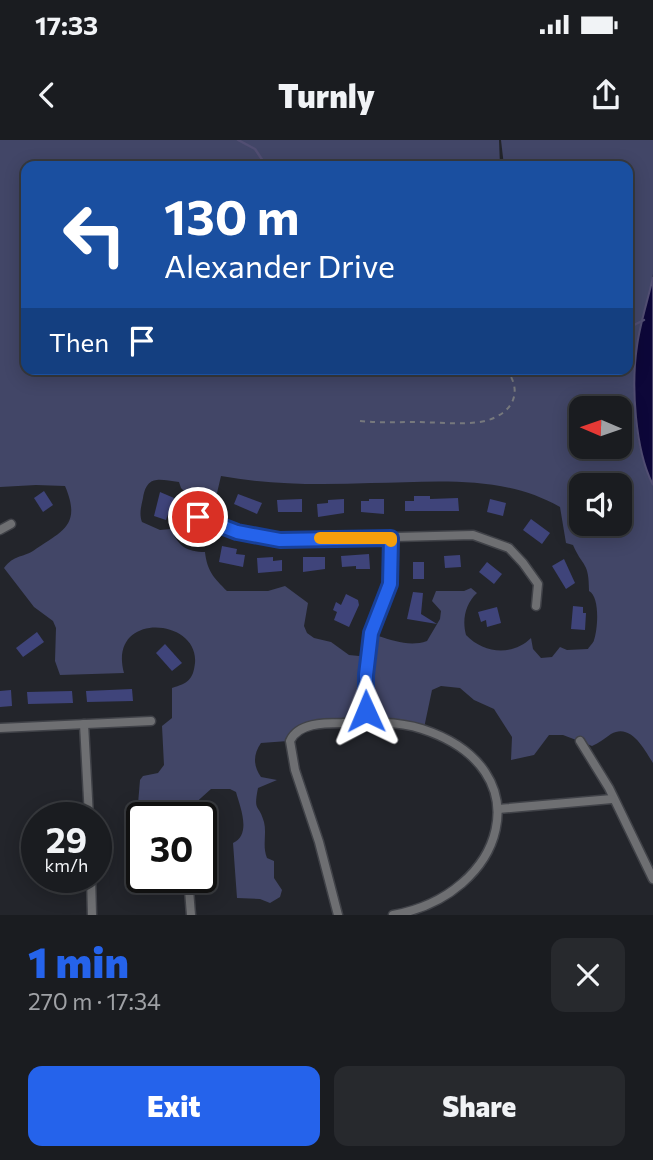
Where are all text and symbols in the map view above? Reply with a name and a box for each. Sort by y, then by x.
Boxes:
text: 17:33 [35,9,98,40]
text: Turnly [278,75,375,115]
icon: back [28,76,66,114]
icon: share [587,76,625,114]
text: 130 m [164,185,299,245]
icon: left [49,189,140,280]
text: Alexander Drive [164,245,395,285]
icon: arrive [123,322,161,360]
text: Then [49,326,109,357]
north arrow [569,396,632,458]
map controls [569,396,632,536]
button: sound [569,473,632,536]
pin [168,487,228,547]
icon: arrive [179,498,217,536]
position arrow [329,674,403,748]
speed limit sign: 30 [126,802,217,893]
text: 29 [46,817,87,860]
text: km/h [45,854,88,876]
text: 1 min [28,935,129,987]
button: close [551,938,625,1012]
text: 270 m · 17:34 [28,987,161,1015]
button: Exit [28,1066,320,1146]
button: Share [334,1066,625,1146]

